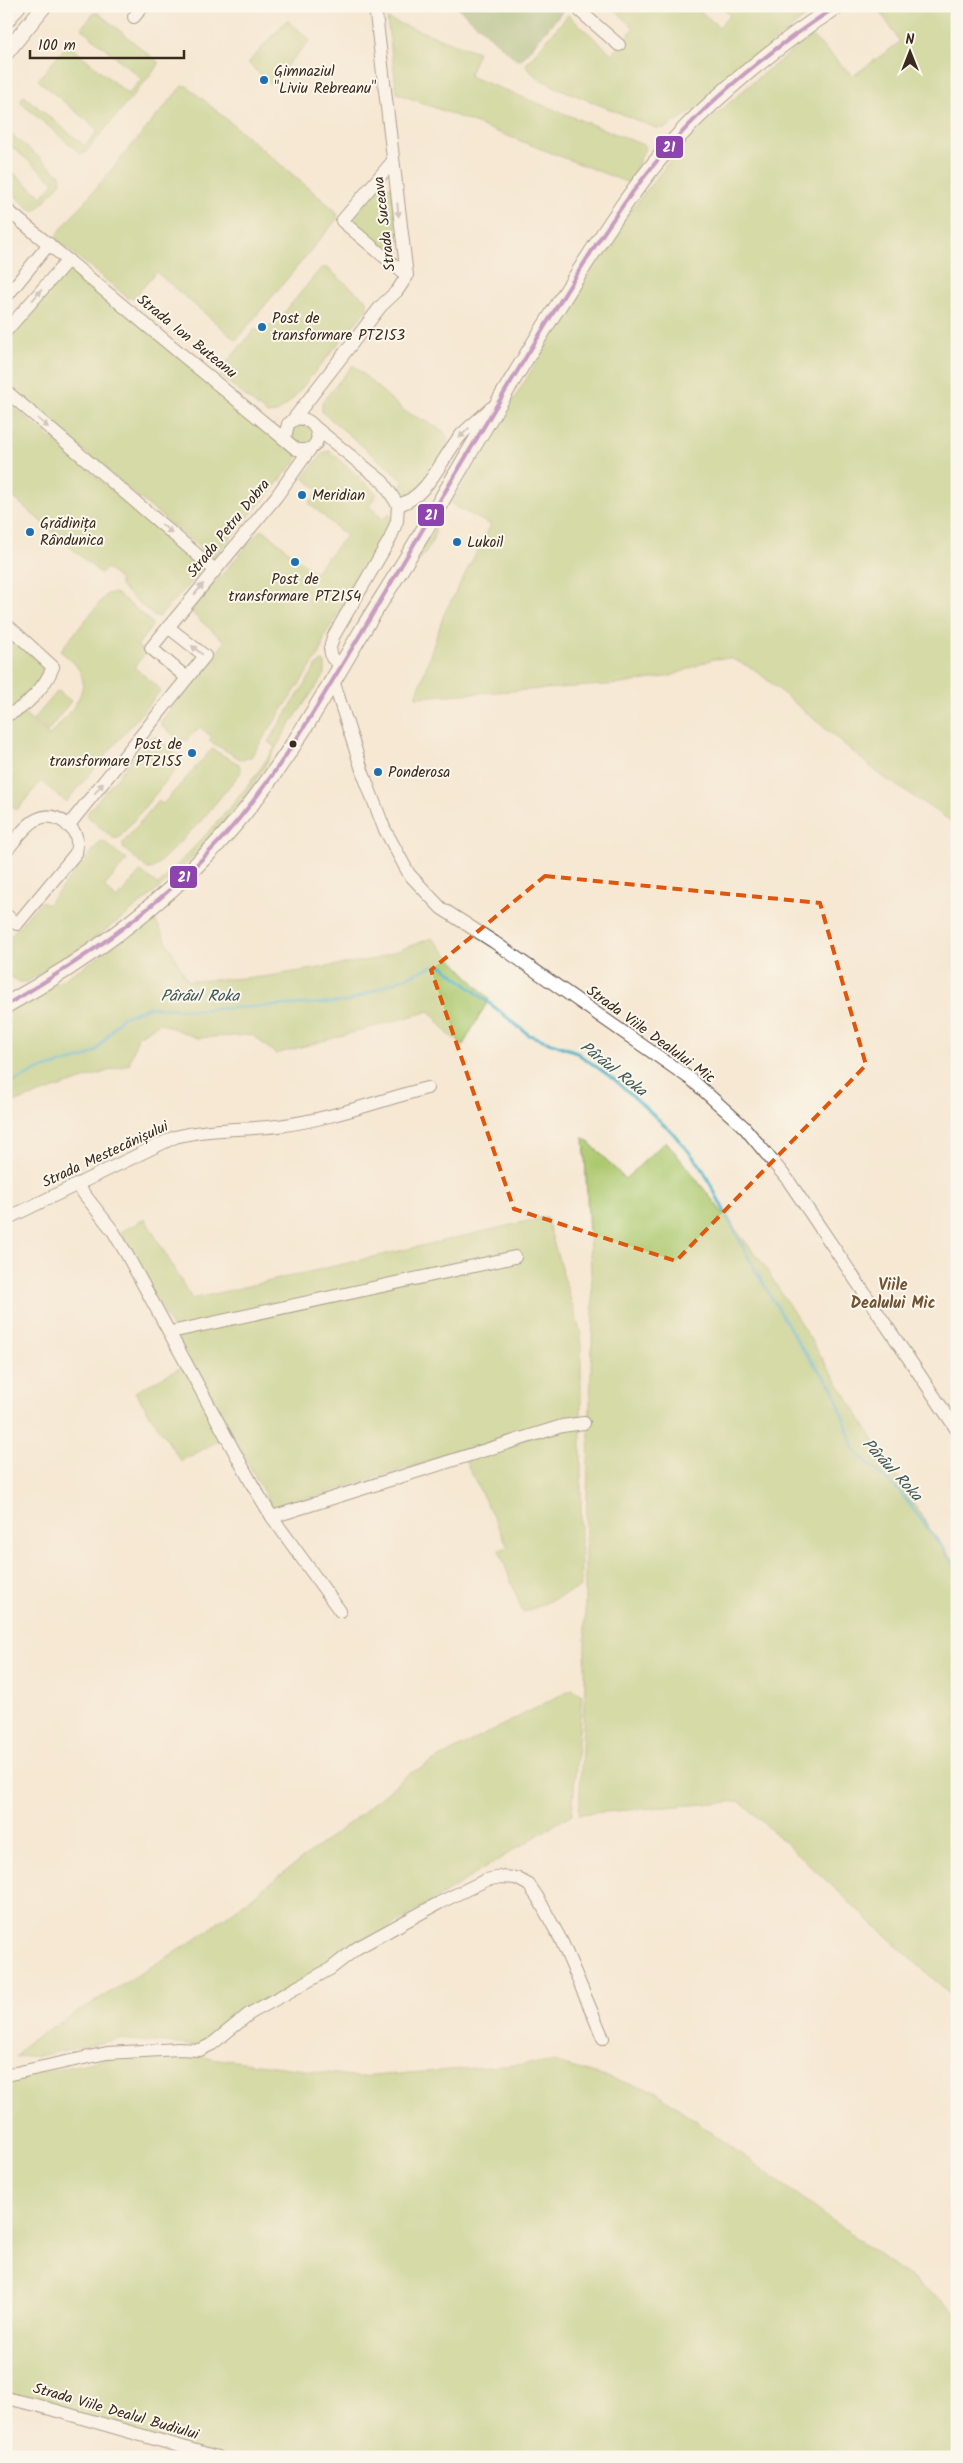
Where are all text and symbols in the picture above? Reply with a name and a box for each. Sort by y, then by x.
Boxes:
scale bar [30,28,184,60]
north arrow [886,28,936,78]
text: N [906,29,915,51]
text: 100 m [38,34,76,58]
place label: Gimnaziul "Liviu Rebreanu" [274,60,376,101]
marker: Gimnaziul "Liviu Rebreanu" [258,74,270,86]
line badge: 21 [655,135,684,159]
text: 21 [663,137,676,159]
street label: Strada Suceava [367,175,403,273]
one-way arrow [394,202,402,218]
street label: Strada Ion Buteanu [131,289,242,385]
one-way arrow [31,290,43,302]
place label: Post de transformare PTZ153 [272,307,406,348]
marker: Post de transformare PTZ153 [256,321,268,333]
one-way arrow [37,417,49,429]
one-way arrow [458,426,470,438]
street label: Strada Petru Dobra [181,474,276,583]
place label: Meridian [312,484,365,508]
marker: Meridian [296,489,308,501]
line badge: 21 [417,503,445,527]
text: 21 [425,505,438,527]
place label: Grădinița Rândunica [40,512,104,553]
one-way arrow [160,523,173,534]
marker: Grădinița Rândunica [24,526,36,538]
place label: Lukoil [467,531,504,555]
marker: Lukoil [451,536,463,548]
marker: Post de transformare PTZ154 [289,556,301,568]
place label: Post de transformare PTZ154 [229,568,361,609]
one-way arrow [193,583,205,595]
one-way arrow [191,645,204,656]
place label: Post de transformare PTZ155 [49,733,183,774]
unlabelled marker [288,739,298,749]
marker: Post de transformare PTZ155 [186,747,198,759]
place label: Ponderosa [388,761,450,785]
marker: Ponderosa [372,766,384,778]
one-way arrow [93,782,104,795]
line badge: 21 [169,865,198,889]
text: 21 [178,867,191,889]
street label: Strada Viile Dealului Mic [581,980,720,1090]
water label: Pârâul Roka [161,984,241,1009]
water label: Pârâul Roka [574,1035,653,1104]
street label: Strada Mestecănișului [38,1114,174,1195]
district label: Viile Dealului Mic [850,1273,936,1316]
water label: Pârâul Roka [856,1433,929,1508]
street label: Strada Viile Dealul Budiului [30,2377,203,2448]

